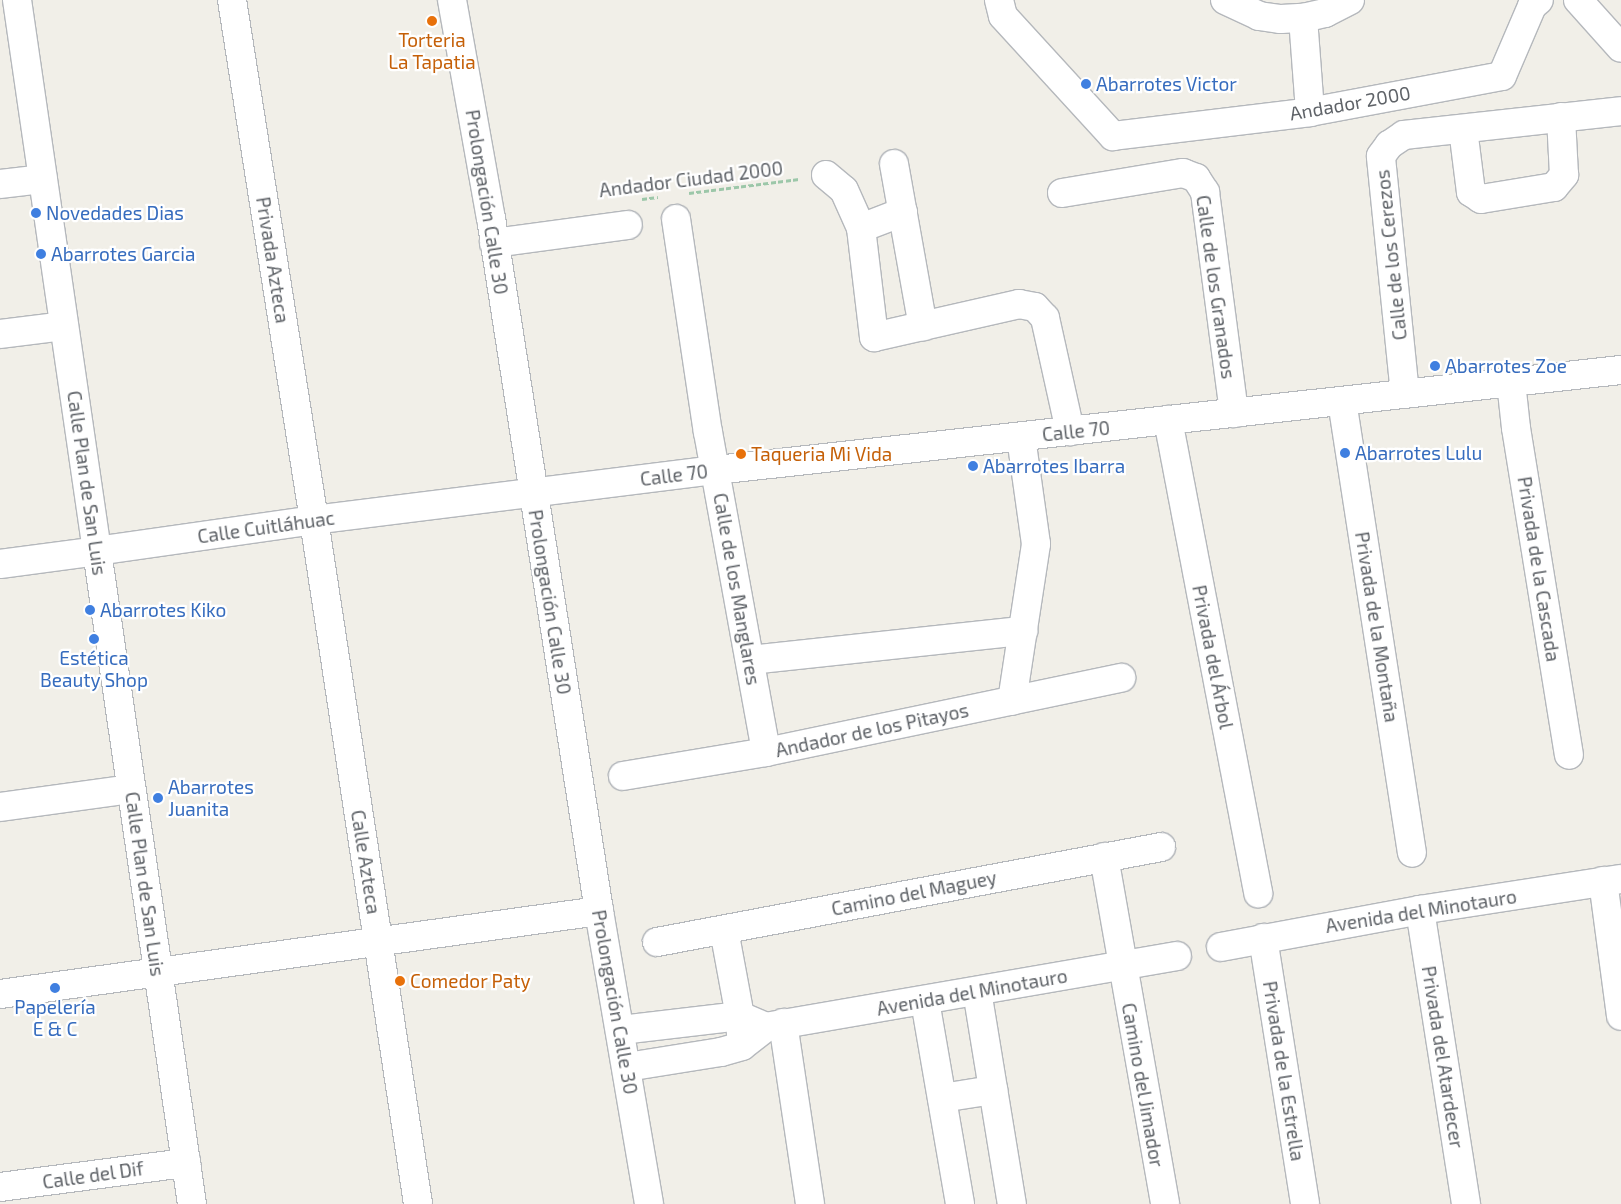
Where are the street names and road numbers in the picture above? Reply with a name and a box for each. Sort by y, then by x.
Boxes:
street label: Andador 2000 [1288,81,1412,125]
street label: Prolongación Calle 30 [461,108,513,296]
street label: Andador Ciudad 2000 [598,156,784,202]
street label: Calle de los Cerezos [1371,169,1411,341]
street label: Calle de los Granados [1192,194,1240,380]
street label: Privada Azteca [252,195,294,325]
street label: Calle Plan de San Luis [63,389,111,577]
street label: Calle 70 [1041,416,1111,446]
street label: Calle 70 [639,460,709,490]
street label: Privada de la Cascada [1513,475,1565,663]
street label: Calle de los Manglares [709,491,765,687]
street label: Calle Cuitláhuac [196,506,336,548]
street label: Prolongación Calle 30 [524,508,576,696]
street label: Privada de la Montaña [1351,530,1403,724]
street label: Privada del Árbol [1188,583,1238,731]
street label: Andador de los Pitayos [773,698,971,762]
street label: Calle Plan de San Luis [121,790,169,978]
street label: Calle Azteca [346,808,386,916]
street label: Camino del Maguey [829,866,999,920]
street label: Avenida del Minotauro [1324,885,1518,937]
street label: Prolongación Calle 30 [588,908,642,1096]
street label: Avenida del Minotauro [875,964,1069,1020]
street label: Privada del Atardecer [1417,964,1469,1150]
street label: Privada de la Estrella [1259,979,1309,1163]
street label: Camino del Jimador [1117,1001,1169,1169]
street label: Calle del Dif [41,1157,145,1193]

